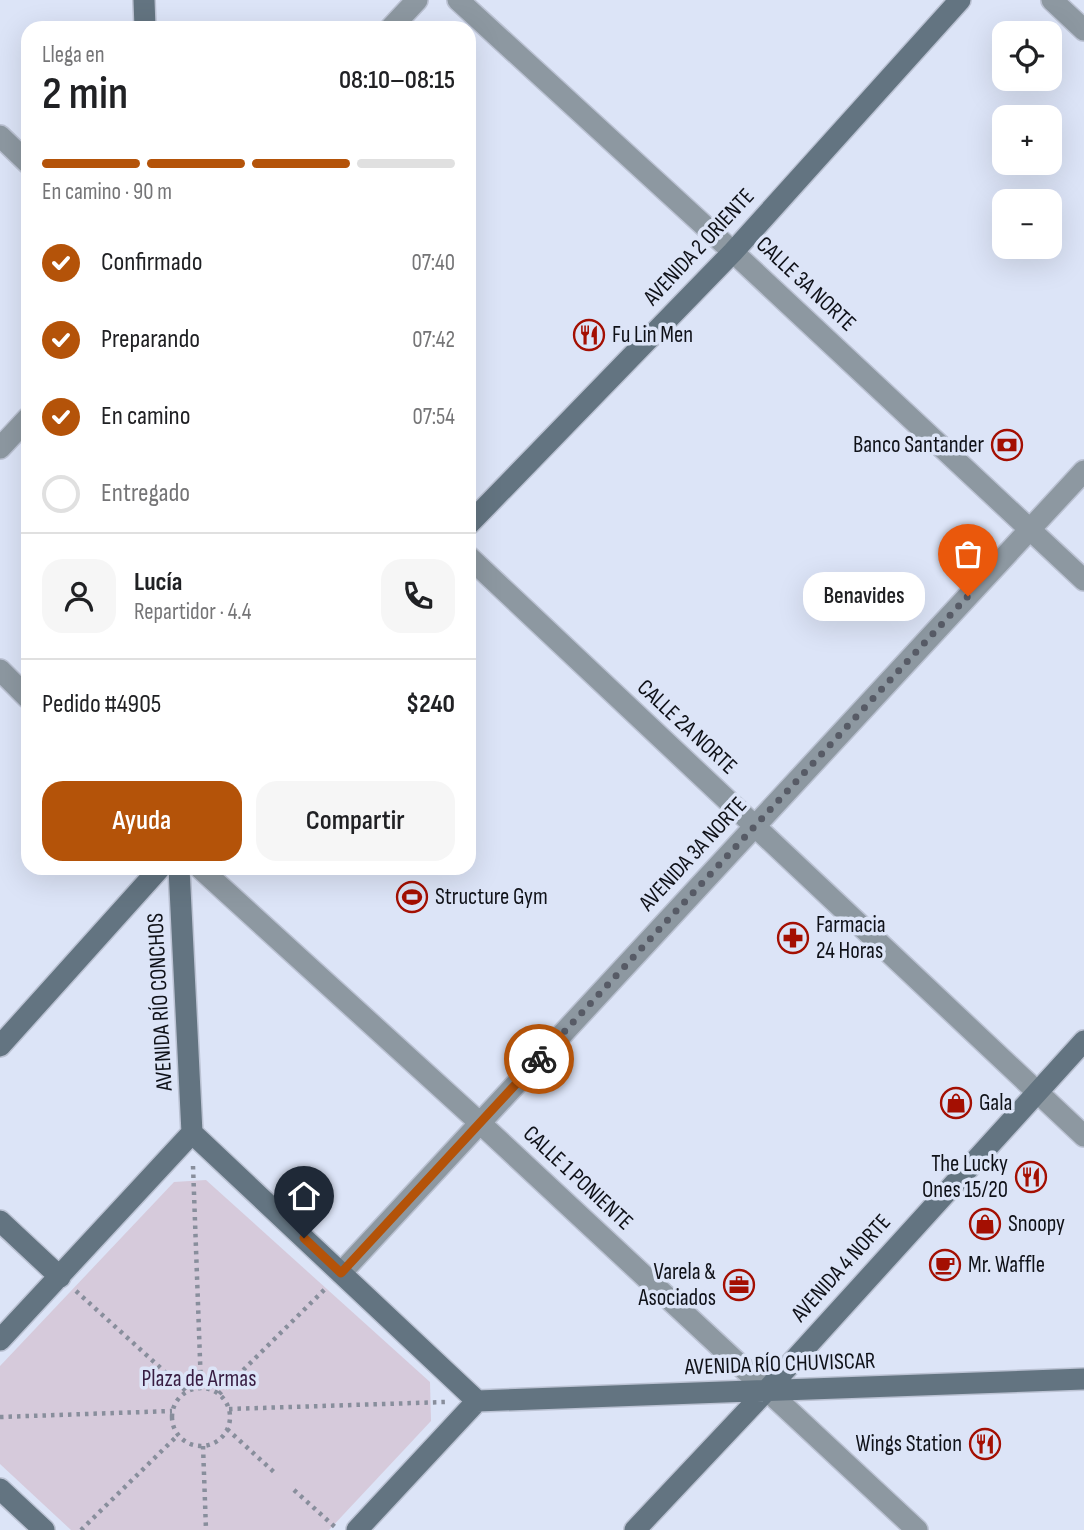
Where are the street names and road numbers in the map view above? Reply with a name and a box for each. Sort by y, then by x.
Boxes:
street label: AVENIDA 2 ORIENTE [637,183,760,312]
street label: CALLE 3A NORTE [750,231,862,337]
street label: CALLE 2A NORTE [631,674,743,780]
street label: AVENIDA 3A NORTE [633,791,753,917]
street label: AVENIDA RÍO CONCHOS [141,912,179,1093]
street label: CALLE 1 PONIENTE [517,1120,639,1236]
street label: AVENIDA 4 NORTE [785,1208,897,1328]
street label: AVENIDA RÍO CHUVISCAR [683,1347,876,1381]

